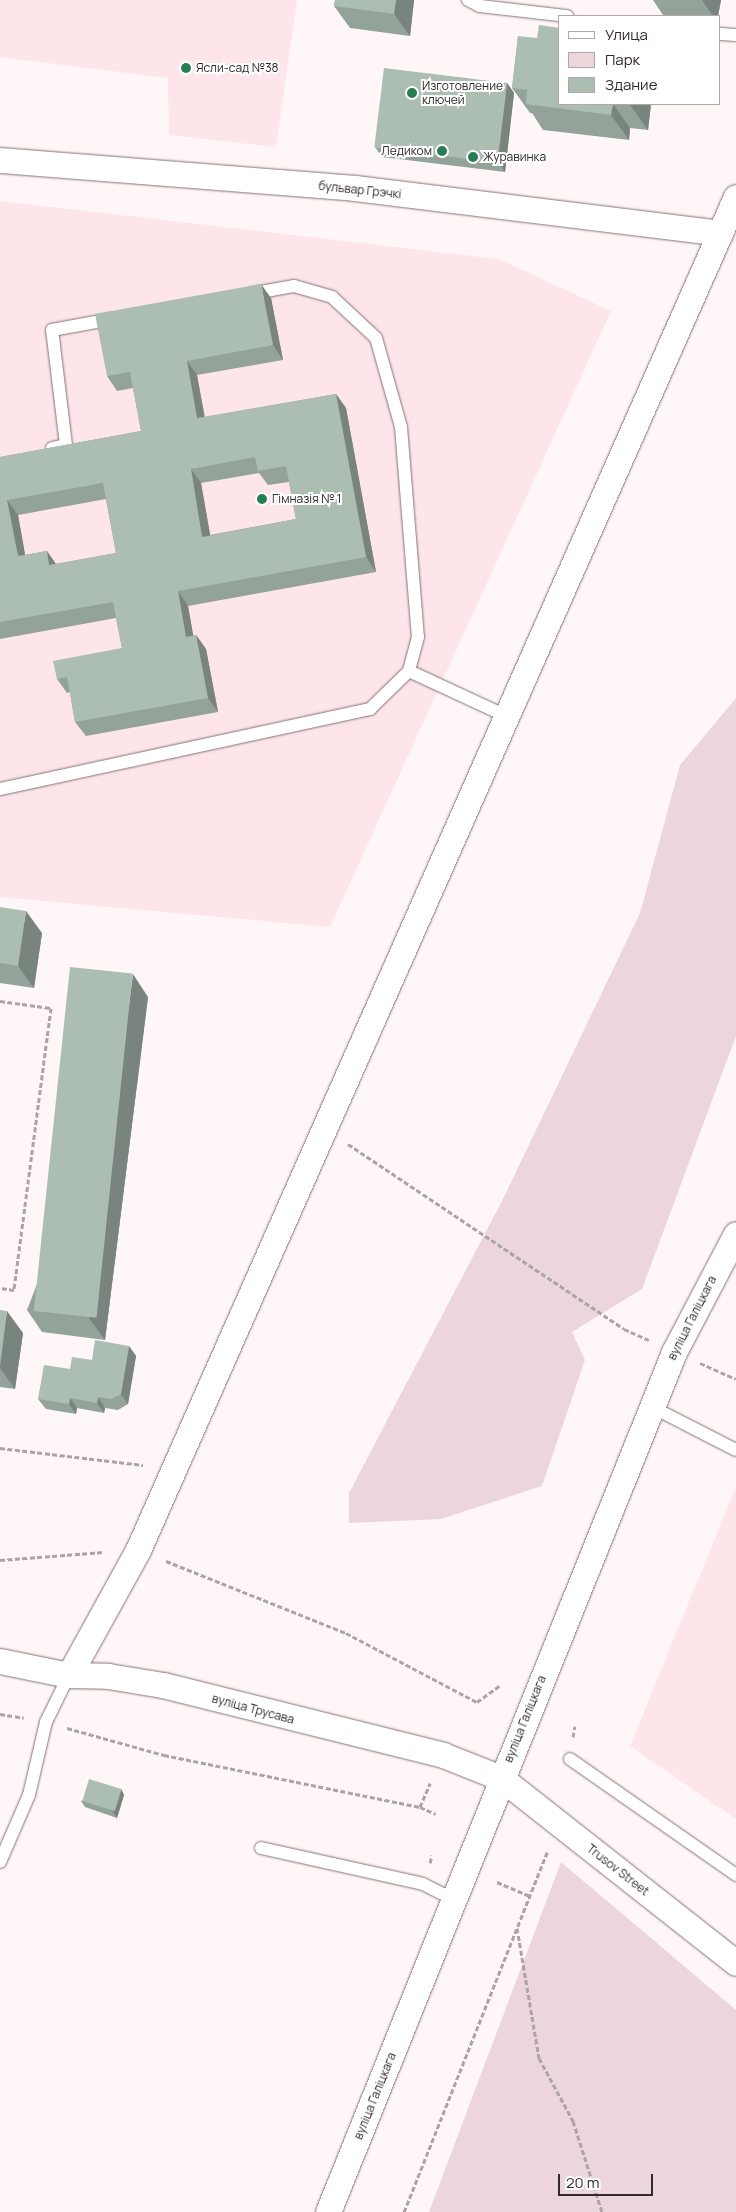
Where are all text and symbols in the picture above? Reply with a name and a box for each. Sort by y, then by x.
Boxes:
legend [558,15,721,105]
text: Улица [605,24,648,45]
text: Парк [605,49,640,70]
place label: Ясли-сад №38 [196,61,279,75]
marker: Ясли-сад №38 [180,62,192,74]
text: Здание [605,74,657,95]
place label: Изготовление ключей [422,79,503,107]
marker: Изготовление ключей [406,87,418,99]
place label: Ледиком [381,144,432,158]
marker: Ледиком [436,145,448,157]
place label: Журавинка [483,150,546,164]
marker: Журавинка [467,151,479,163]
street label: бульвар Грэчкі [318,178,402,202]
place label: Гімназія № 1 [272,492,341,506]
marker: Гімназія № 1 [256,493,268,505]
street label: вуліца Галіцкага [665,1273,719,1363]
street label: вуліца Галіцкага [501,1673,549,1765]
street label: вуліца Трусава [210,1691,296,1727]
street label: Trusov Street [584,1841,652,1899]
street label: вуліца Галіцкага [351,2050,399,2142]
scale bar [561,2164,656,2196]
text: 20 m [566,2172,599,2193]

